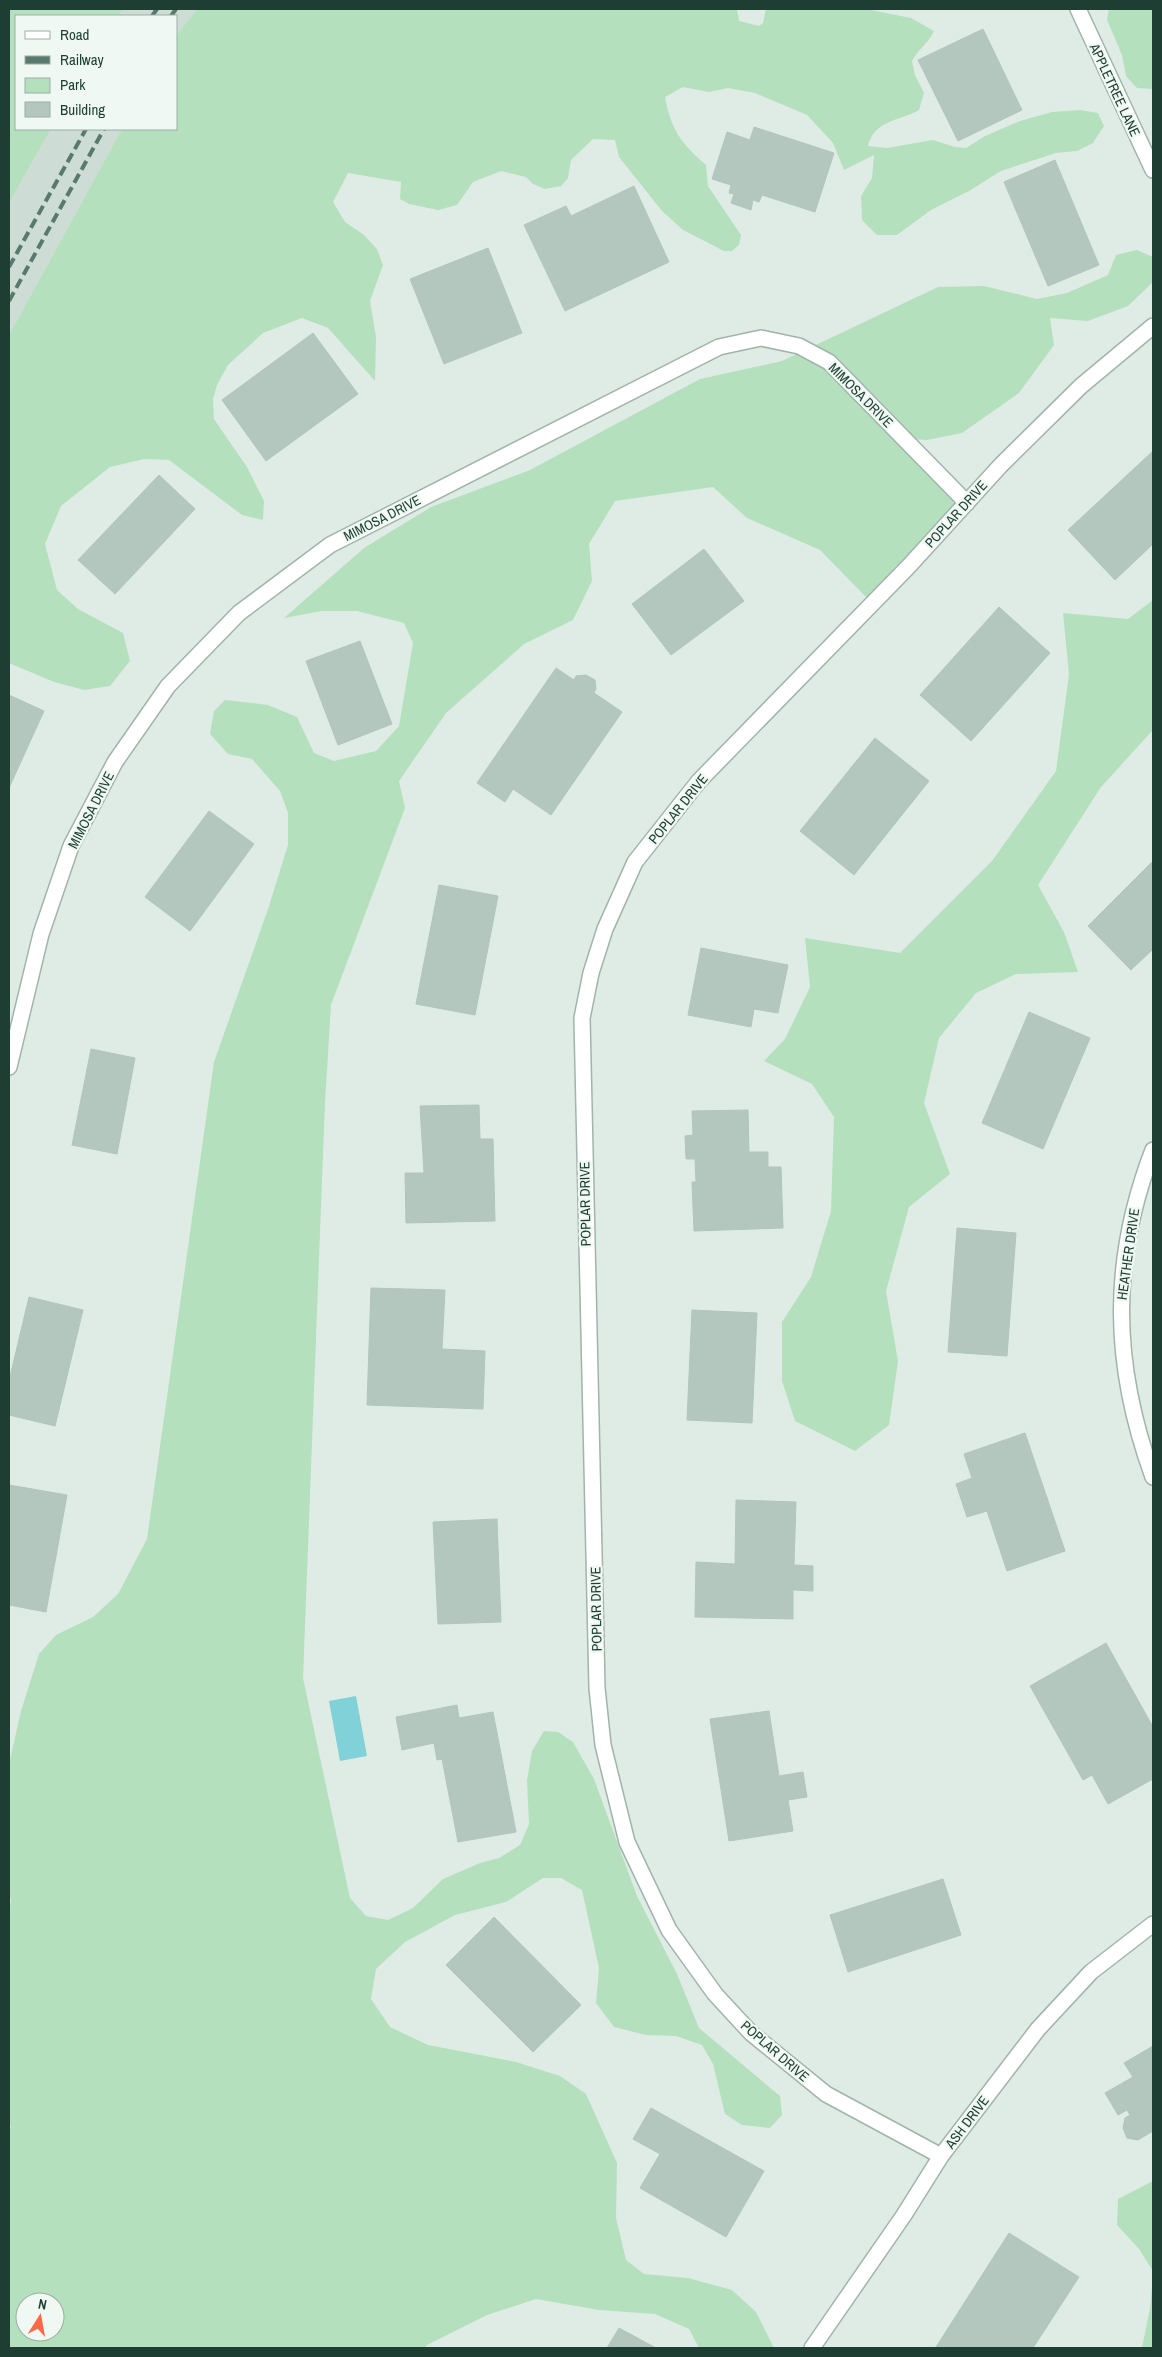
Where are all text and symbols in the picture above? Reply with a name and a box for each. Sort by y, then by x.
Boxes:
legend [15,15,178,130]
text: Road [60,24,89,45]
street label: APPLETREE LANE [1085,40,1144,139]
text: Railway [60,49,105,70]
text: Park [60,74,86,95]
text: Building [60,99,105,120]
street label: MIMOSA DRIVE [825,359,897,431]
street label: POPLAR DRIVE [921,476,991,552]
street label: MIMOSA DRIVE [340,491,424,545]
street label: MIMOSA DRIVE [64,768,118,852]
street label: POPLAR DRIVE [644,770,712,848]
street label: POPLAR DRIVE [575,1161,595,1247]
street label: HEATHER DRIVE [1113,1207,1143,1301]
street label: POPLAR DRIVE [586,1566,606,1652]
street label: POPLAR DRIVE [737,2016,813,2086]
street label: ASH DRIVE [941,2092,993,2153]
north arrow [15,2292,65,2342]
text: N [37,2295,48,2314]

